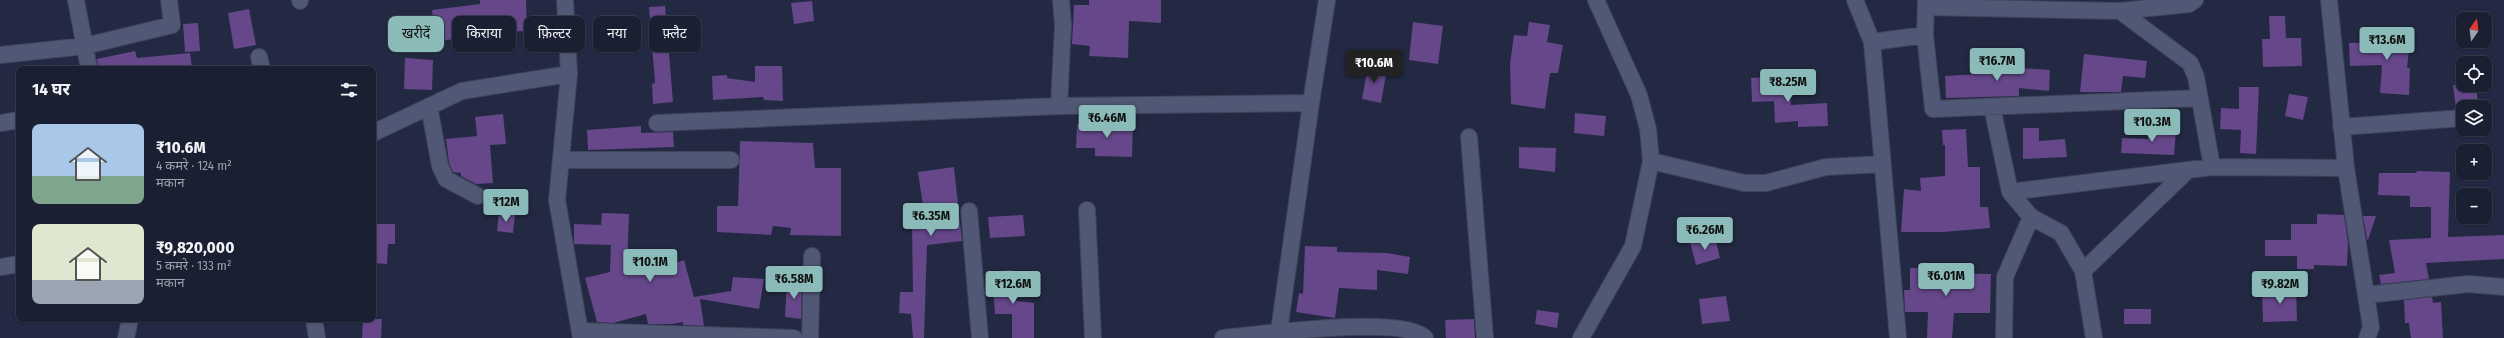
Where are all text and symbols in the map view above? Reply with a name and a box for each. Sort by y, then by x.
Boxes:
north arrow [2456,12,2492,48]
map controls [2456,12,2492,224]
chip: खरीदें [388,16,444,52]
chip: किराया [452,16,516,52]
chip: फ़िल्टर [524,16,585,52]
chip: नया [593,16,641,52]
chip: फ़्लैट [649,16,701,52]
pin: ₹13.6M [2354,27,2420,61]
text: ₹13.6M [2368,32,2406,47]
pin: ₹16.7M [1964,48,2030,82]
pin: ₹10.6M [1341,50,1407,84]
text: ₹16.7M [1979,53,2015,68]
text: ₹10.6M [1355,55,1393,70]
button: locate [2456,56,2492,92]
pin: ₹8.25M [1755,69,1821,103]
text: ₹8.25M [1769,74,1807,89]
text: 14 घर [32,79,70,100]
icon: filters [338,79,360,101]
button: layers [2456,100,2492,136]
pin: ₹6.46M [1074,105,1140,139]
pin: ₹10.3M [2119,109,2185,143]
text: ₹6.46M [1088,110,1126,125]
text: ₹10.3M [2133,114,2171,129]
text: ₹10.6M [156,137,206,158]
icon: home [64,140,112,188]
button: + [2456,144,2492,180]
text: 4 कमरे · 124 m² [156,158,232,173]
text: मकान [156,175,184,190]
button: − [2456,188,2492,224]
pin: ₹12M [482,189,530,223]
text: ₹12M [492,194,520,209]
pin: ₹6.35M [898,203,964,237]
text: ₹6.35M [912,208,950,223]
pin: ₹6.26M [1672,217,1738,251]
text: ₹6.26M [1686,222,1724,237]
text: ₹9,820,000 [156,237,234,258]
icon: home [64,240,112,288]
pin: ₹10.1M [617,249,683,283]
text: ₹10.1M [632,254,668,269]
text: 5 कमरे · 133 m² [156,258,231,273]
pin: ₹6.01M [1913,263,1979,297]
pin: ₹6.58M [761,266,827,300]
text: ₹6.01M [1927,268,1965,283]
text: ₹6.58M [775,271,813,286]
pin: ₹12.6M [980,271,1046,305]
pin: ₹9.82M [2247,271,2313,305]
text: मकान [156,275,184,290]
text: ₹12.6M [995,276,1031,291]
text: ₹9.82M [2261,276,2299,291]

